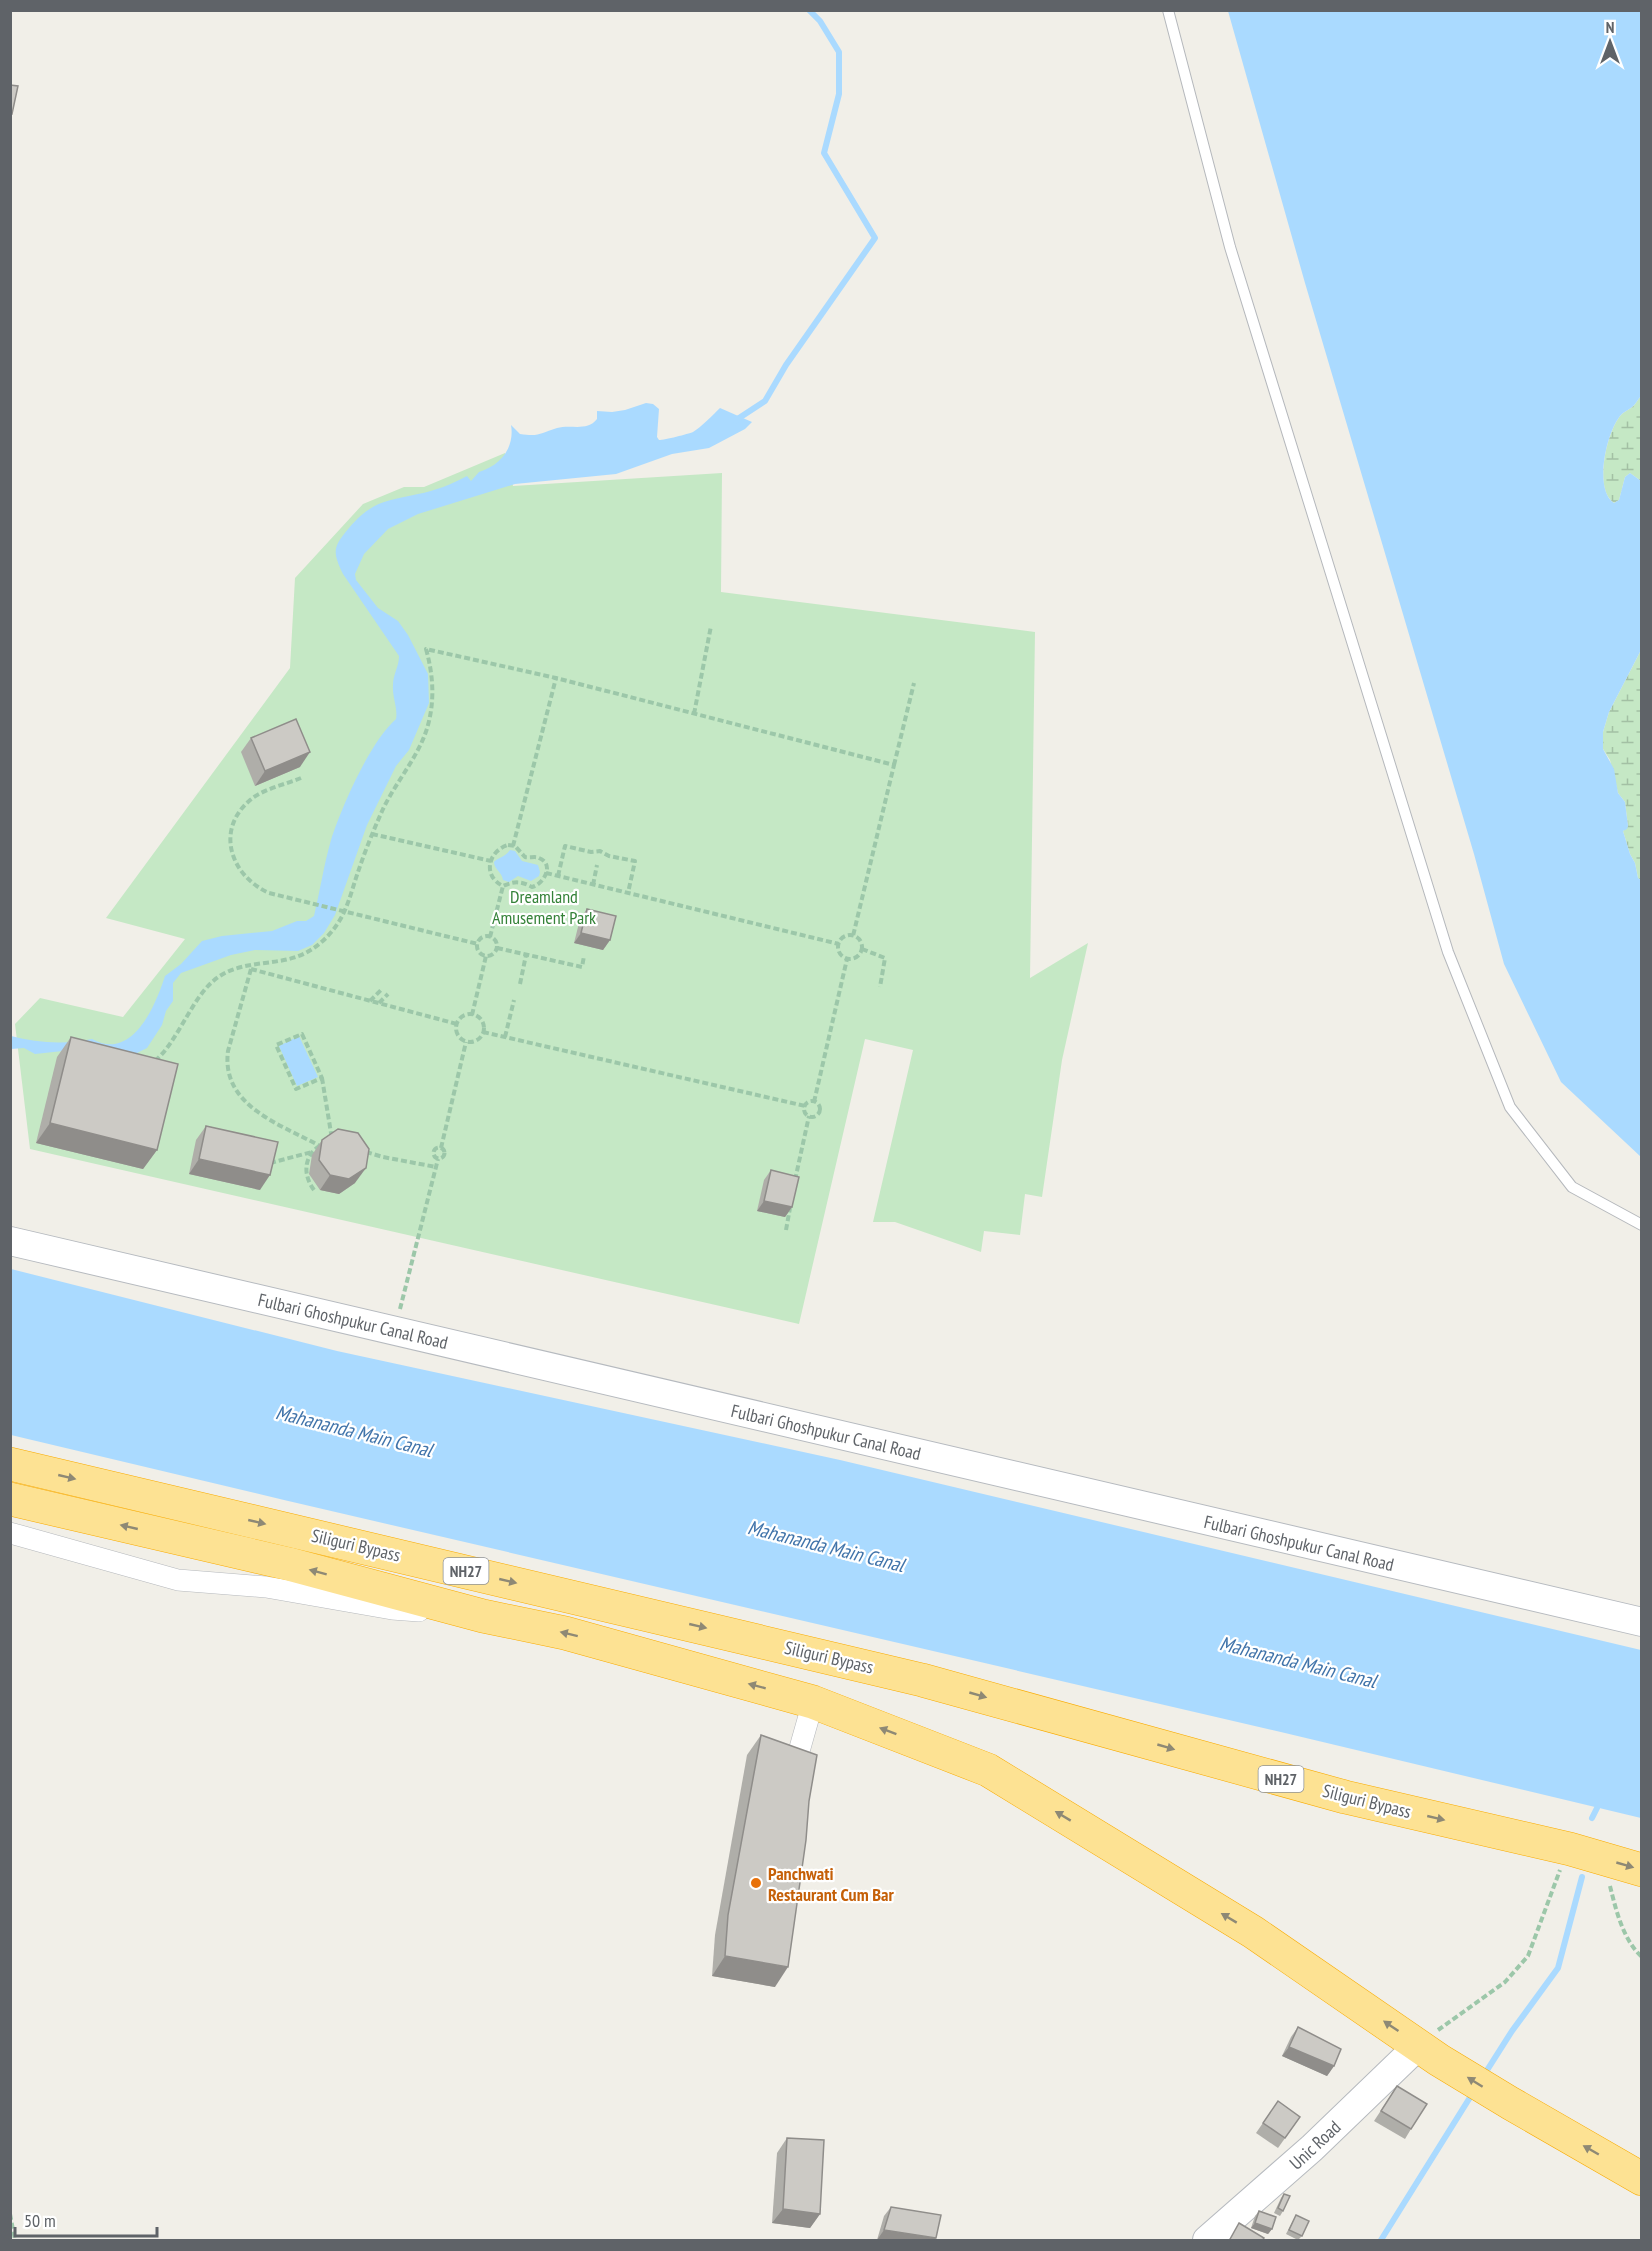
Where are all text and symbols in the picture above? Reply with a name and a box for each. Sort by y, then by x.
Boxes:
north arrow [1580,12,1640,72]
text: N [1606,17,1614,37]
park label: Dreamland Amusement Park [492,885,596,929]
street label: Fulbari Ghoshpukur Canal Road [256,1288,450,1354]
water label: Mahananda Main Canal [273,1399,437,1464]
street label: Fulbari Ghoshpukur Canal Road [729,1399,923,1465]
one-way arrow [58,1473,77,1483]
street label: Fulbari Ghoshpukur Canal Road [1202,1510,1396,1576]
water label: Mahananda Main Canal [745,1514,909,1579]
one-way arrow [248,1518,267,1527]
one-way arrow [120,1521,138,1531]
street label: Siliguri Bypass [309,1524,403,1566]
road number: NH27 [444,1558,488,1584]
one-way arrow [309,1567,327,1576]
one-way arrow [499,1577,517,1587]
one-way arrow [689,1622,707,1632]
one-way arrow [560,1629,578,1639]
water label: Mahananda Main Canal [1217,1630,1381,1695]
street label: Siliguri Bypass [782,1636,876,1678]
one-way arrow [748,1681,766,1690]
one-way arrow [969,1691,987,1700]
one-way arrow [879,1726,897,1736]
one-way arrow [1157,1743,1175,1752]
road number: NH27 [1258,1766,1304,1792]
street label: Siliguri Bypass [1320,1779,1414,1823]
one-way arrow [1054,1811,1071,1821]
one-way arrow [1427,1814,1446,1823]
one-way arrow [1616,1861,1634,1870]
place label: Panchwati Restaurant Cum Bar [768,1862,895,1906]
marker: Panchwati Restaurant Cum Bar [749,1876,763,1890]
one-way arrow [1221,1912,1237,1923]
one-way arrow [1384,2020,1400,2032]
one-way arrow [1467,2076,1483,2087]
street label: Unic Road [1285,2116,1345,2174]
one-way arrow [1582,2145,1599,2155]
scale bar [15,2200,158,2238]
text: 50 m [24,2209,56,2232]

